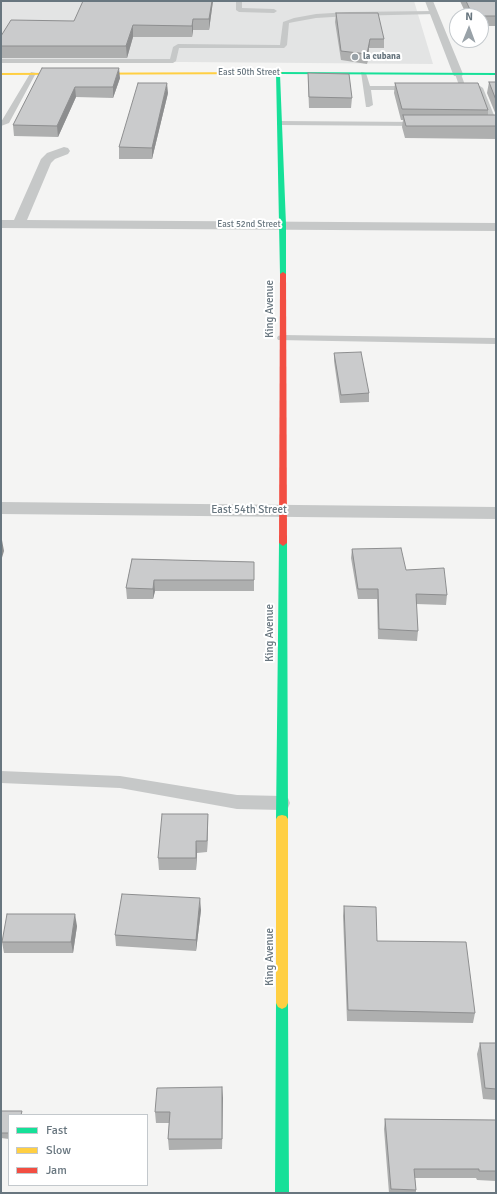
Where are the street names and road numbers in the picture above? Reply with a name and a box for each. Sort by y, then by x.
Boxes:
street label: East 50th Street [218,68,280,78]
street label: East 52nd Street [217,220,281,230]
street label: King Avenue [263,280,277,338]
street label: East 54th Street [211,503,287,517]
street label: King Avenue [263,604,277,662]
street label: King Avenue [263,928,277,986]

